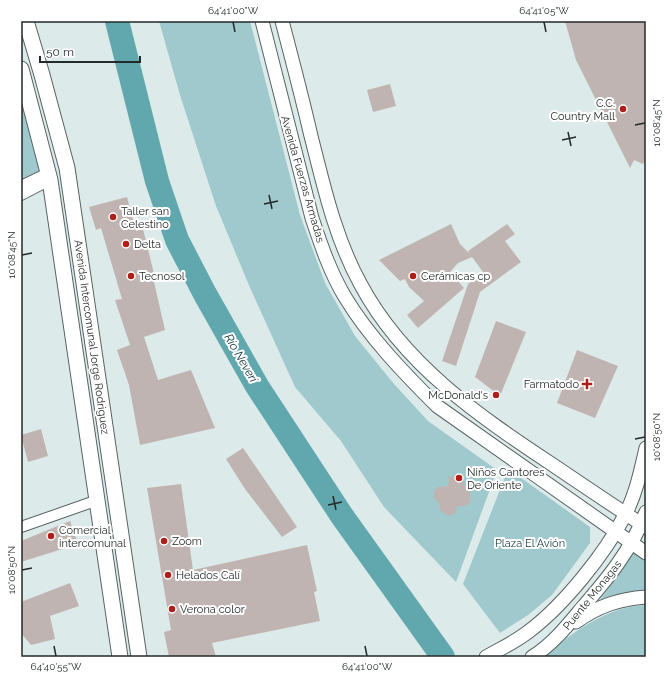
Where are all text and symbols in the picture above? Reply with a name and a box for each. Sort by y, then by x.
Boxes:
text: 64°41'00"W [208,5,259,16]
text: 64°41'05"W [519,5,569,16]
scale bar [40,38,140,64]
text: 50 m [46,45,74,59]
place label: C.C. Country Mall [550,97,615,123]
text: 10°08'45"N [651,99,662,147]
marker: C.C. Country Mall [618,104,628,114]
street label: Avenida Fuerzas Armadas [278,114,327,244]
place label: Taller san Celestino [121,205,169,231]
marker: Taller san Celestino [108,212,118,222]
text: 10°08'45"N [6,231,17,279]
place label: Delta [134,238,161,251]
street label: Avenida Intercomunal Jorge Rodriguez [71,239,112,436]
marker: Delta [121,239,131,249]
place label: Tecnosol [139,270,185,283]
place label: Cerámicas cp [421,270,491,283]
marker: Tecnosol [126,271,136,281]
marker: Cerámicas cp [408,271,418,281]
water label: Río Neverí [221,331,261,386]
place label: Farmatodo [524,378,579,391]
marker: Farmatodo [582,379,592,389]
place label: McDonald's [428,389,488,402]
marker: McDonald's [491,390,501,400]
text: 10°08'50"N [651,413,662,461]
place label: Niños Cantores De Oriente [467,466,544,492]
marker: Niños Cantores De Oriente [454,473,464,483]
place label: Comercial intercomunal [59,524,126,550]
marker: Comercial intercomunal [46,531,56,541]
place label: Zoom [172,535,202,548]
marker: Zoom [159,536,169,546]
park label: Plaza El Avión [495,537,565,550]
text: 10°08'50"N [6,546,17,594]
street label: Puente Monagas [560,558,624,633]
place label: Helados Calí [176,569,241,582]
marker: Helados Calí [163,570,173,580]
place label: Verona color [180,603,245,616]
marker: Verona color [167,604,177,614]
text: 64°40'55"W [31,661,82,672]
text: 64°41'00"W [342,661,393,672]

